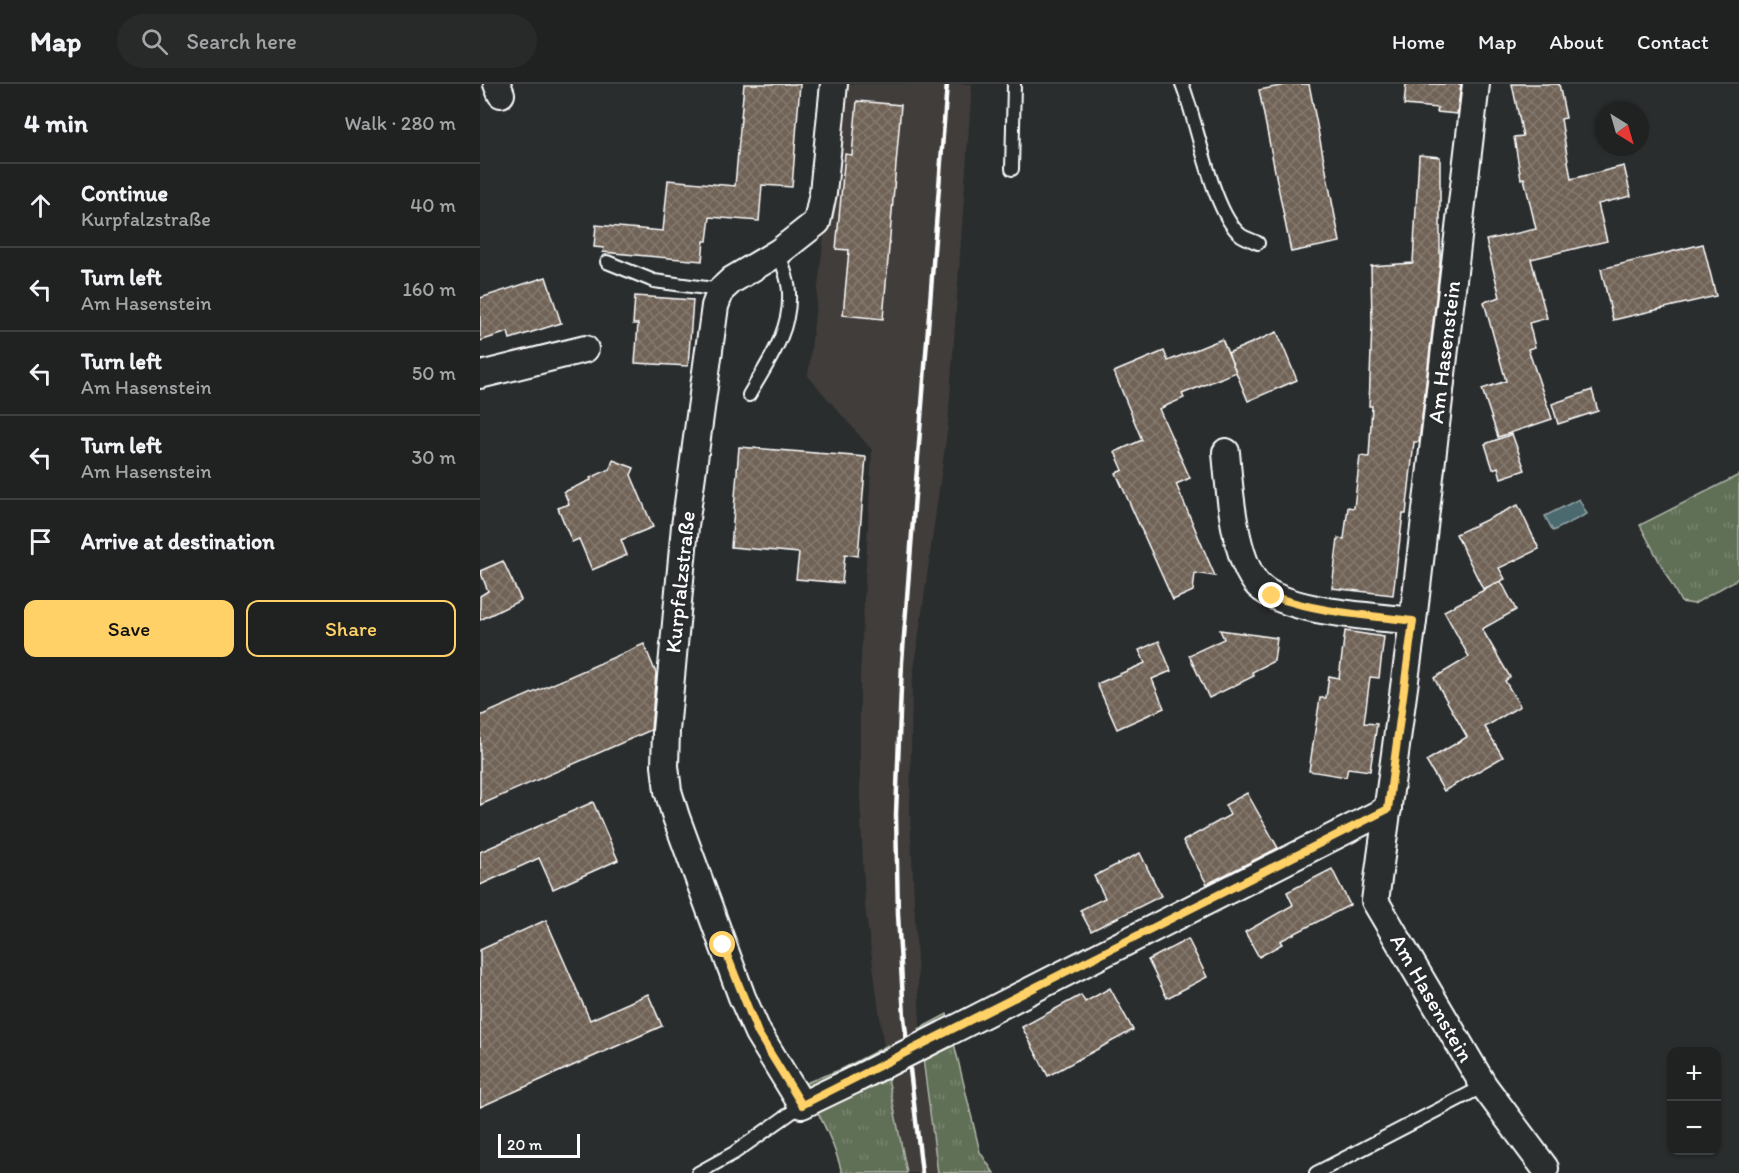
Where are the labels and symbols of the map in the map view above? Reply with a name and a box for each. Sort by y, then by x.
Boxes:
north arrow [1595,102,1649,156]
street label: Am Hasenstein [1422,279,1466,425]
street label: Kurpfalzstraße [659,510,701,654]
route end [1258,582,1284,608]
street label: Am Hasenstein [1384,929,1480,1067]
route start [709,931,735,957]
scale bar [498,1131,580,1158]

